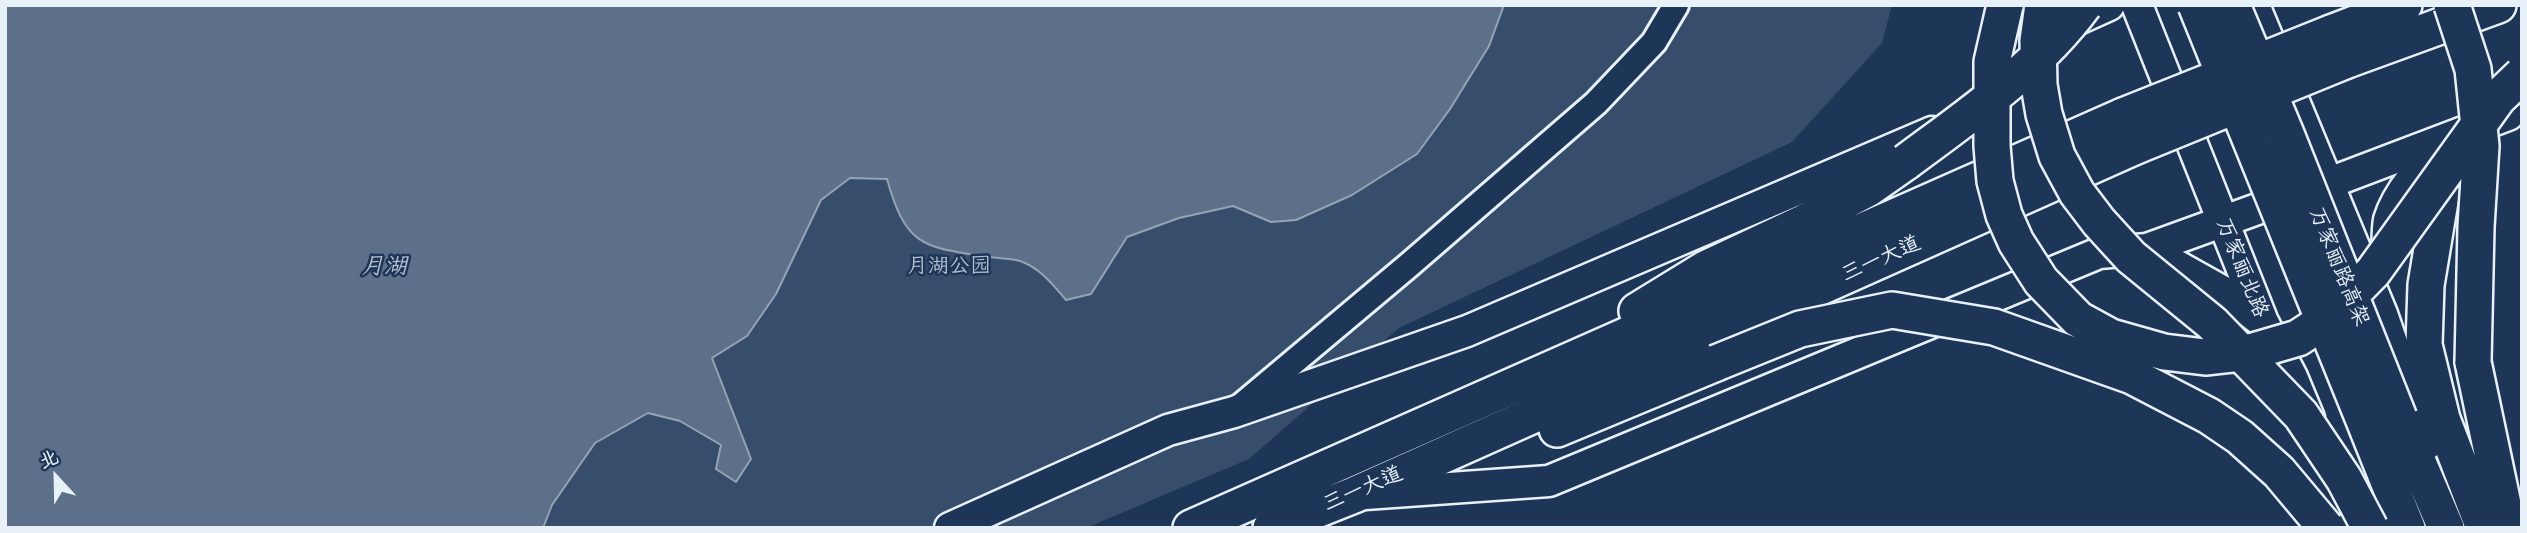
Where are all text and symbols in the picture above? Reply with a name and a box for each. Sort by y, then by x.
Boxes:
street label: 万家丽路高架 [2304,204,2374,330]
street label: 万家丽北路 [2211,215,2273,321]
street label: 三一大道 [1838,230,1924,288]
water label: 月湖 [361,253,407,281]
park label: 月湖公园 [907,253,991,279]
text: 北 [34,441,62,474]
north arrow [21,442,91,512]
street label: 三一大道 [1319,461,1407,517]

